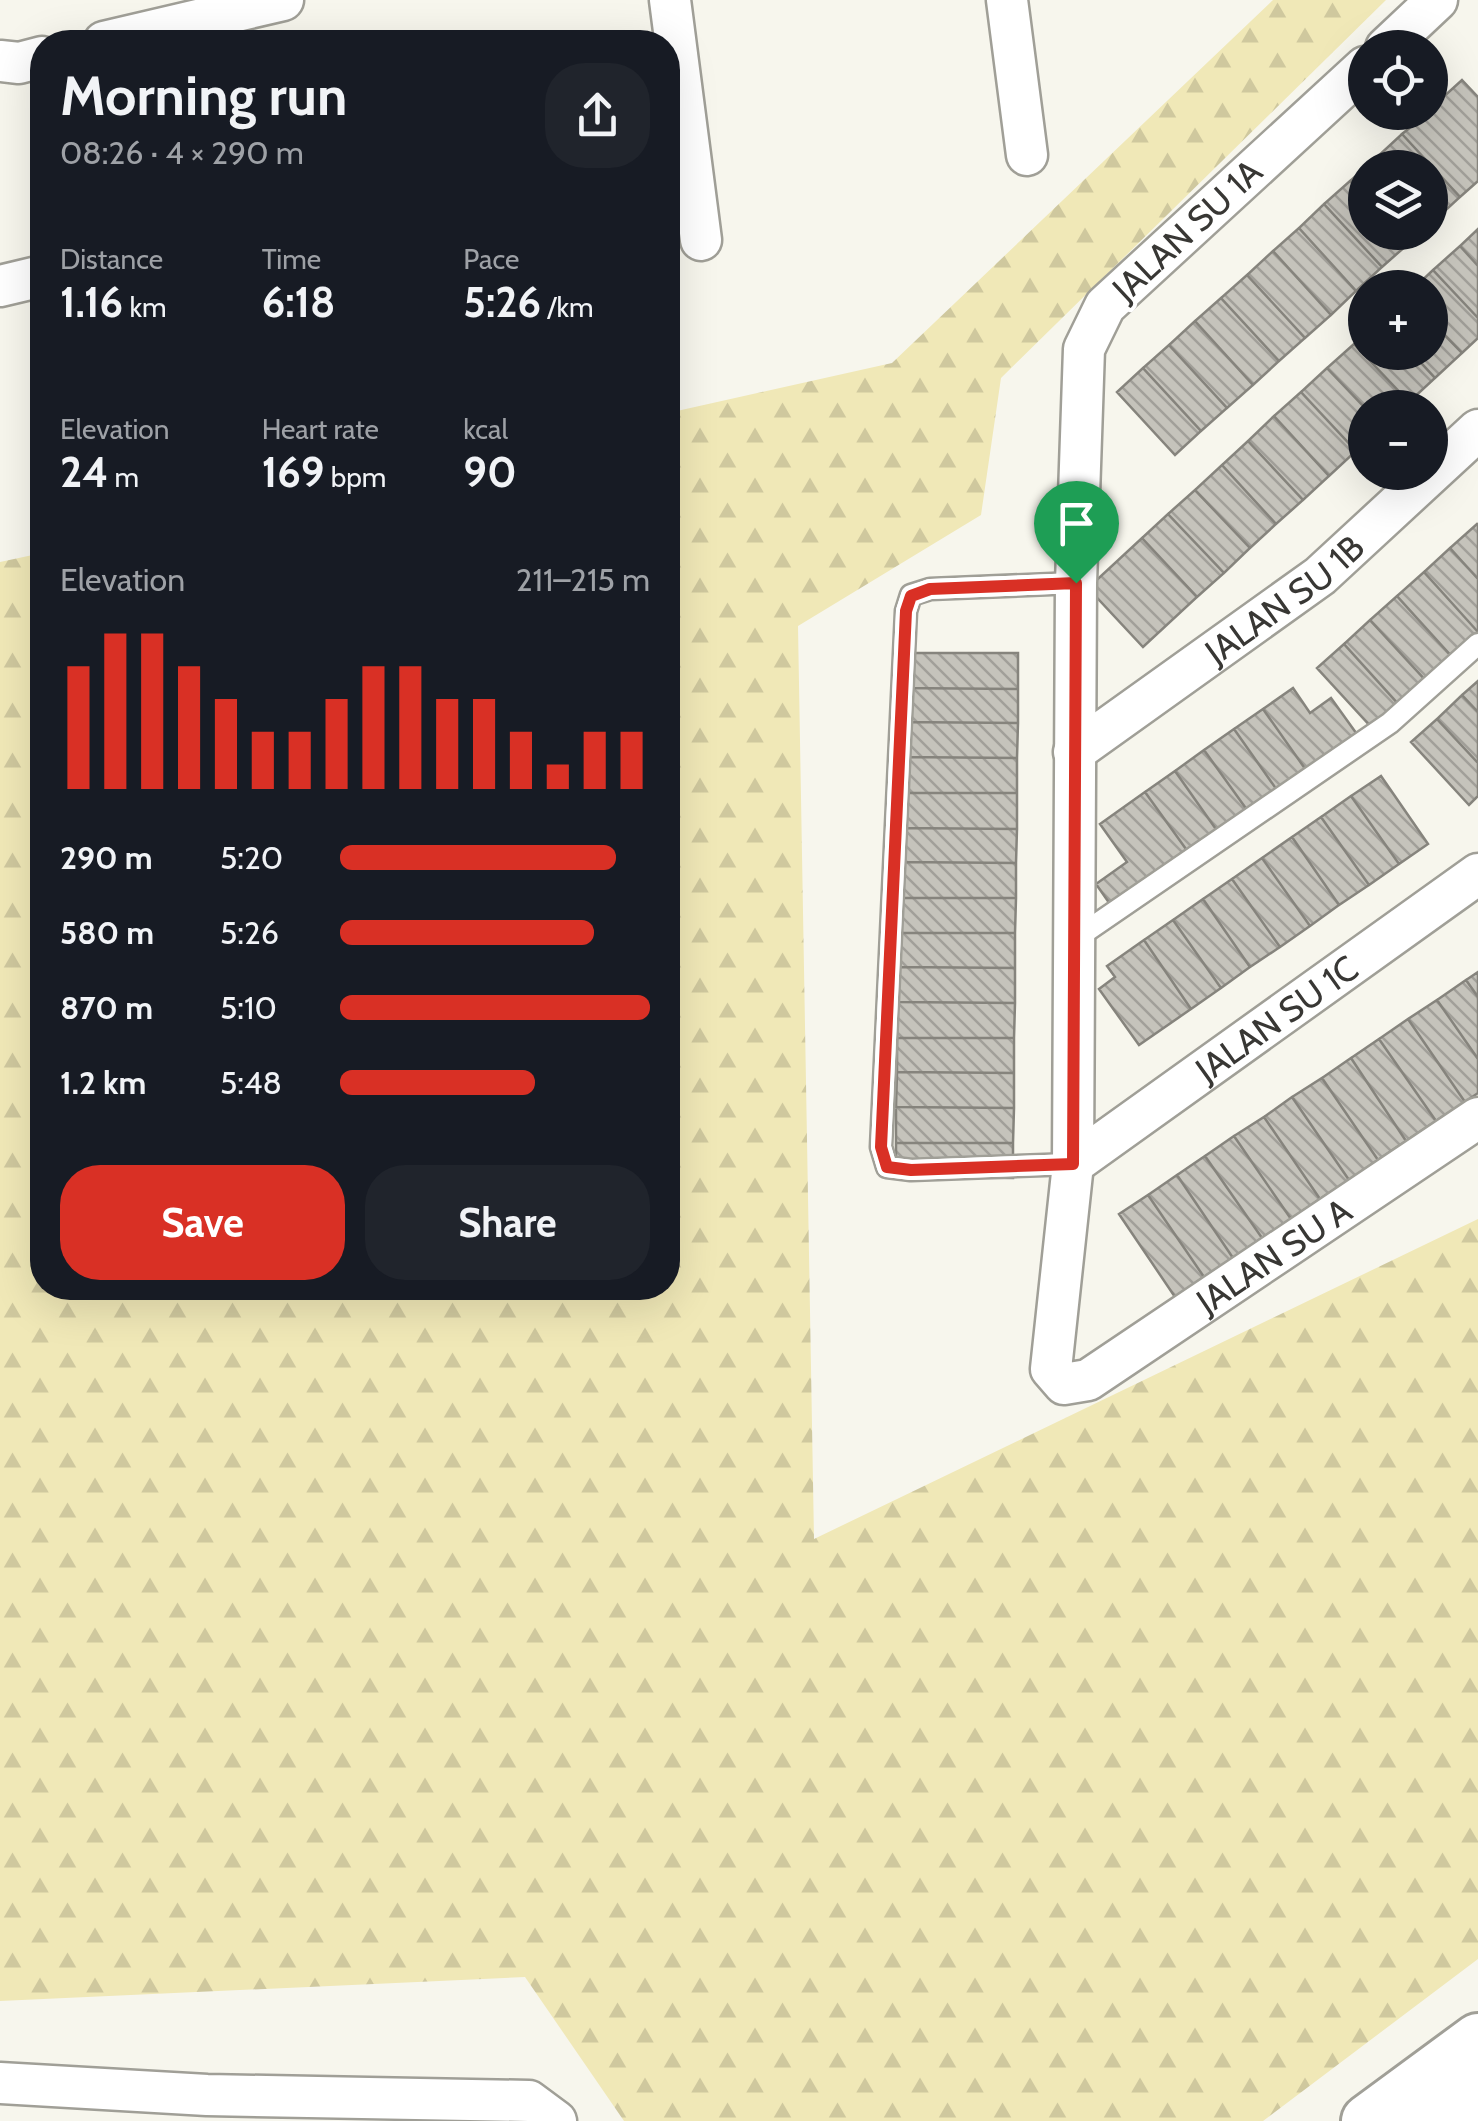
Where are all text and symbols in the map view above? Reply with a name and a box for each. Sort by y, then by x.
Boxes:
map controls [1348,30,1448,490]
button: locate [1348,30,1448,130]
text: Morning run [60,62,347,129]
button: share [545,63,650,168]
text: 08:26 · 4 × 290 m [60,133,304,172]
street label: JALAN SU 1A [1103,150,1271,311]
button: layers [1348,150,1448,250]
text: Distance [60,242,163,276]
text: Time [262,242,321,276]
text: Pace [463,242,519,276]
button: + [1348,270,1448,370]
text: 1.16 [60,276,123,328]
text: 6:18 [262,276,335,328]
text: 5:26 [463,276,541,328]
text: km [123,290,167,324]
text: /km [541,290,593,324]
button: − [1348,390,1448,490]
text: Elevation [60,412,169,446]
text: Heart rate [262,412,379,446]
text: kcal [463,412,508,446]
text: 24 [60,446,108,498]
text: 169 [262,446,324,498]
text: 90 [463,446,517,498]
text: m [108,460,139,494]
text: bpm [324,460,386,494]
pin [1034,481,1119,584]
icon: arrive [1049,496,1104,551]
street label: JALAN SU 1B [1196,525,1372,674]
text: Elevation [60,560,185,599]
text: 211–215 m [516,560,650,599]
text: 290 m [60,838,153,877]
text: 5:20 [220,838,283,877]
text: 580 m [60,913,154,952]
text: 5:26 [220,913,279,952]
street label: JALAN SU 1C [1186,946,1366,1091]
text: 870 m [60,988,153,1027]
text: 5:10 [220,988,277,1027]
text: 1.2 km [60,1063,146,1102]
text: 5:48 [220,1063,282,1102]
button: Save [60,1165,345,1280]
button: Share [365,1165,650,1280]
street label: JALAN SU A [1187,1188,1359,1323]

